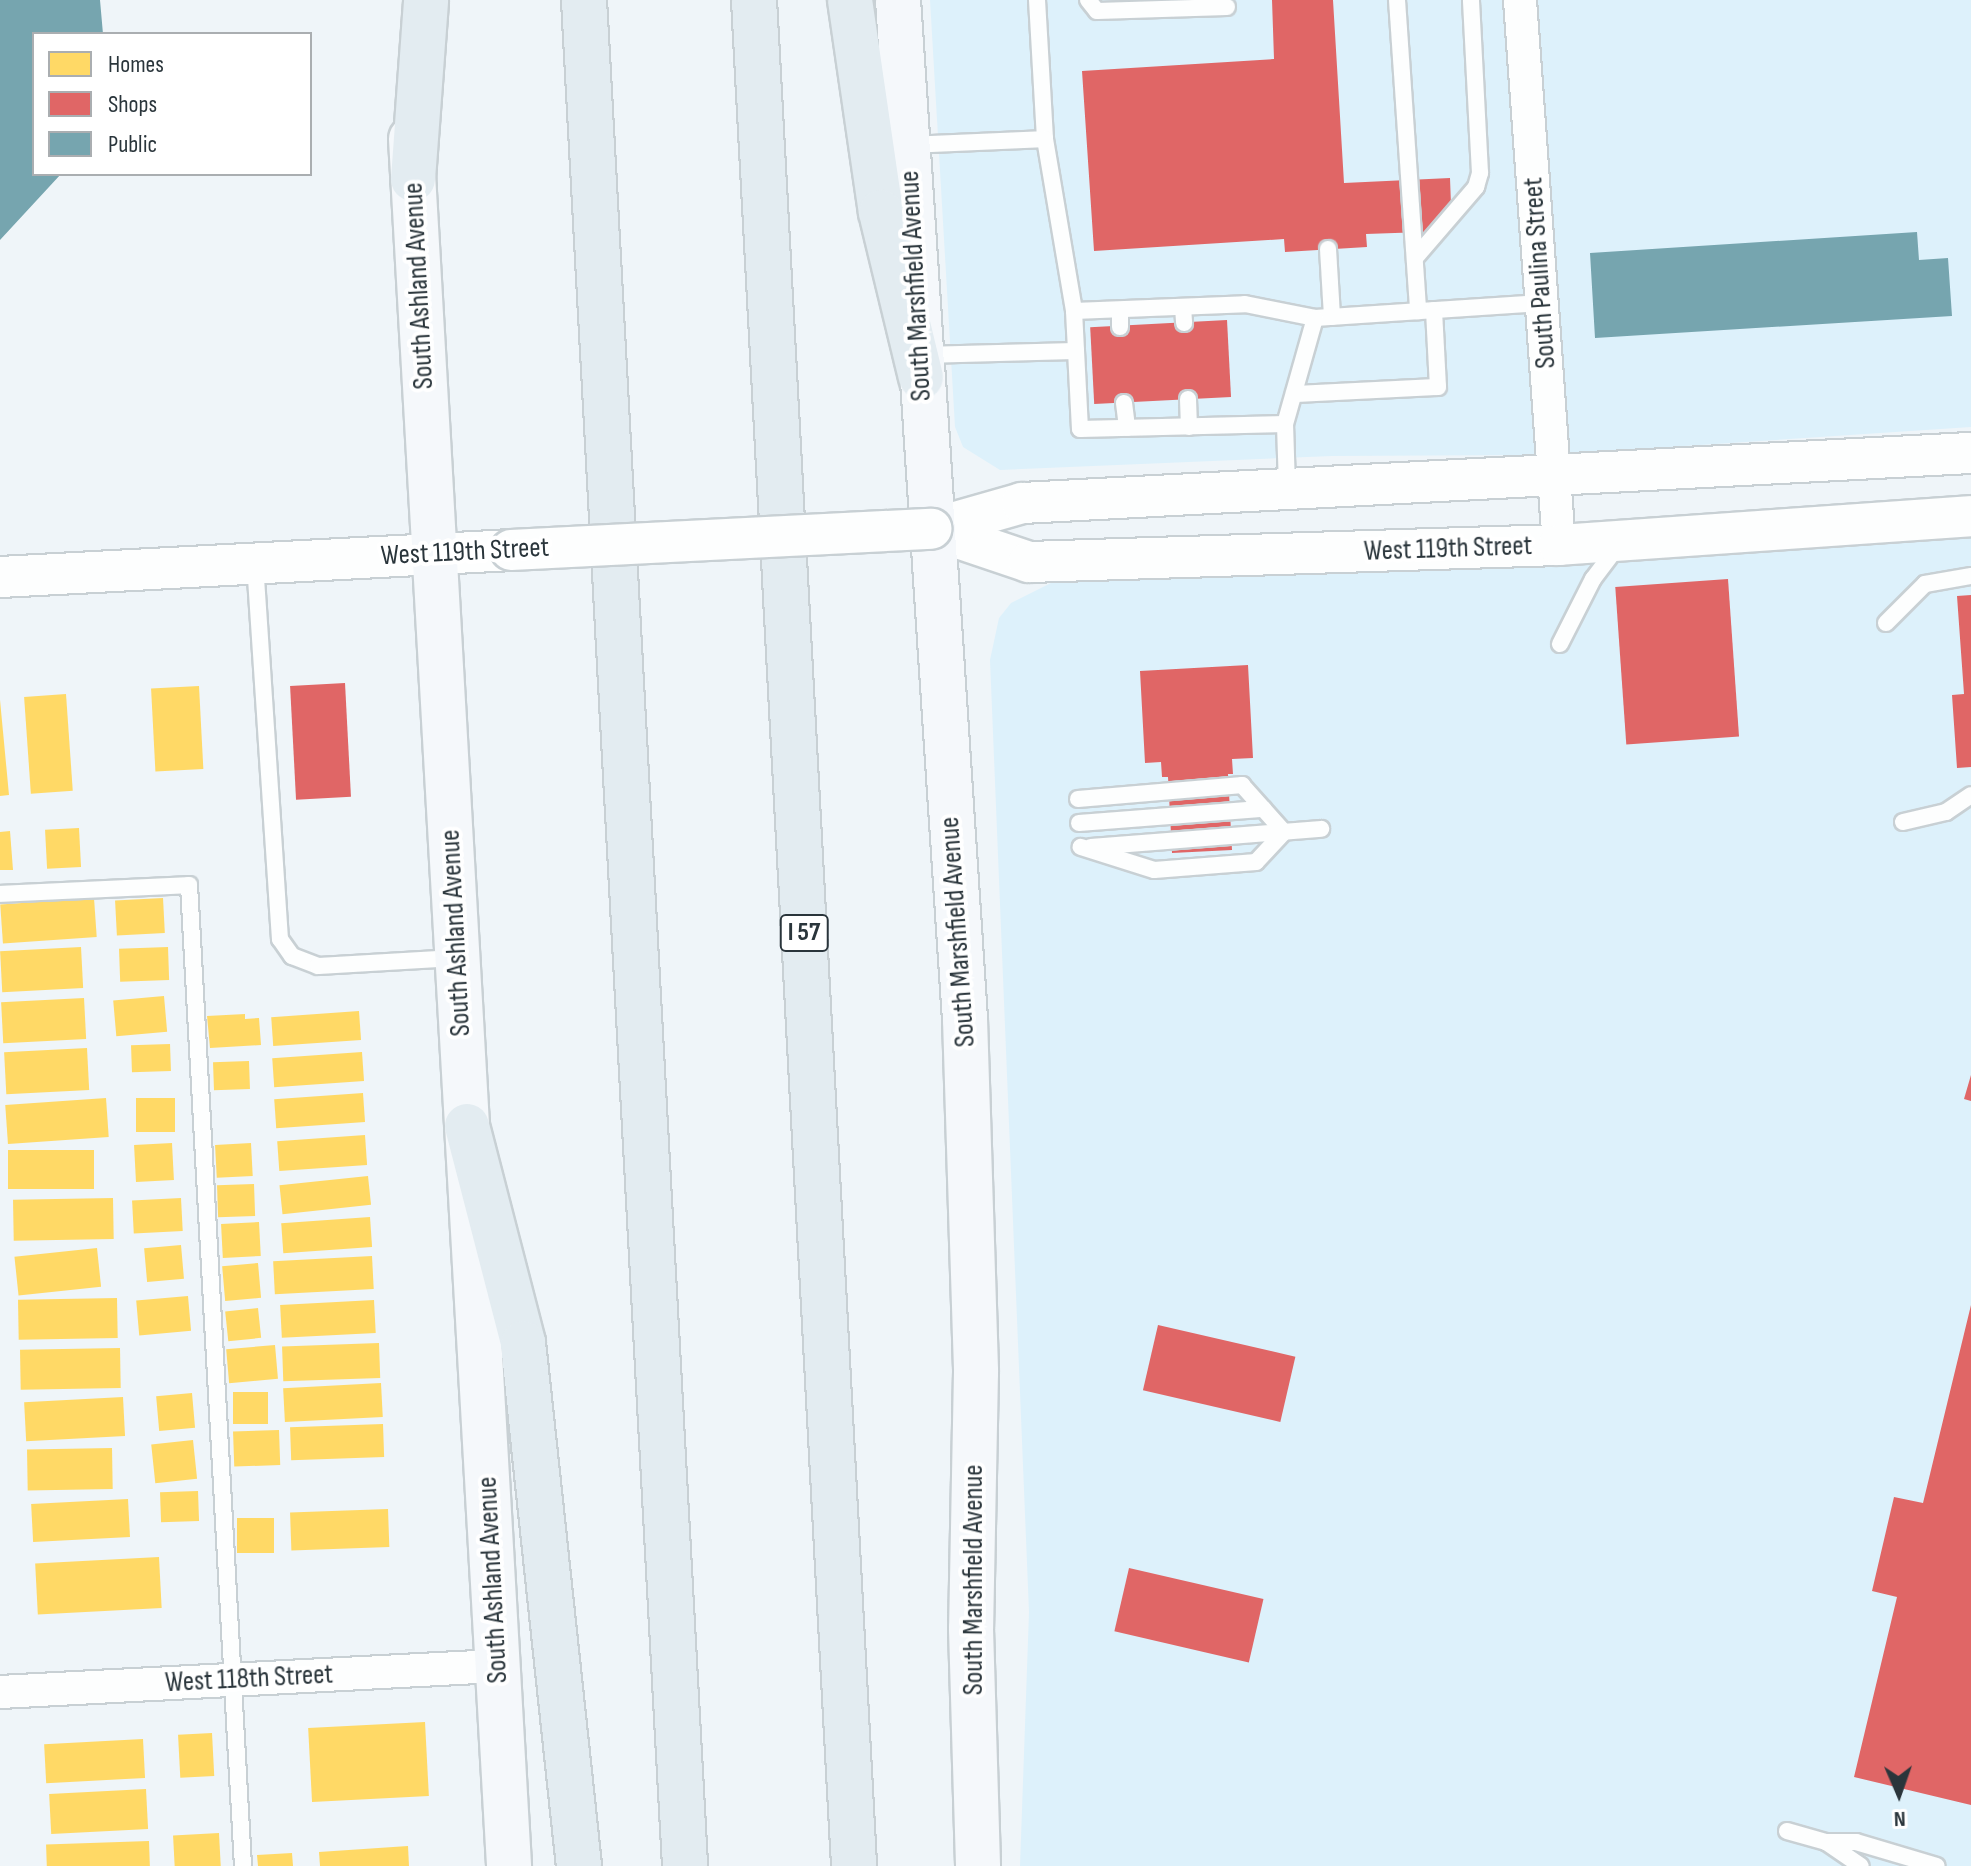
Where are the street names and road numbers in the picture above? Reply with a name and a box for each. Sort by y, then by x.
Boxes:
street label: South Marshfield Avenue [893,170,939,402]
street label: South Paulina Street [1517,176,1563,370]
street label: South Ashland Avenue [397,182,441,390]
street label: West 119th Street [1363,529,1533,569]
street label: West 119th Street [380,531,550,573]
street label: South Marshfield Avenue [933,816,983,1048]
street label: South Ashland Avenue [434,829,478,1037]
road number: I 57 [778,911,830,955]
street label: South Marshfield Avenue [957,1465,991,1695]
street label: South Ashland Avenue [471,1476,515,1684]
street label: West 118th Street [164,1658,334,1700]

